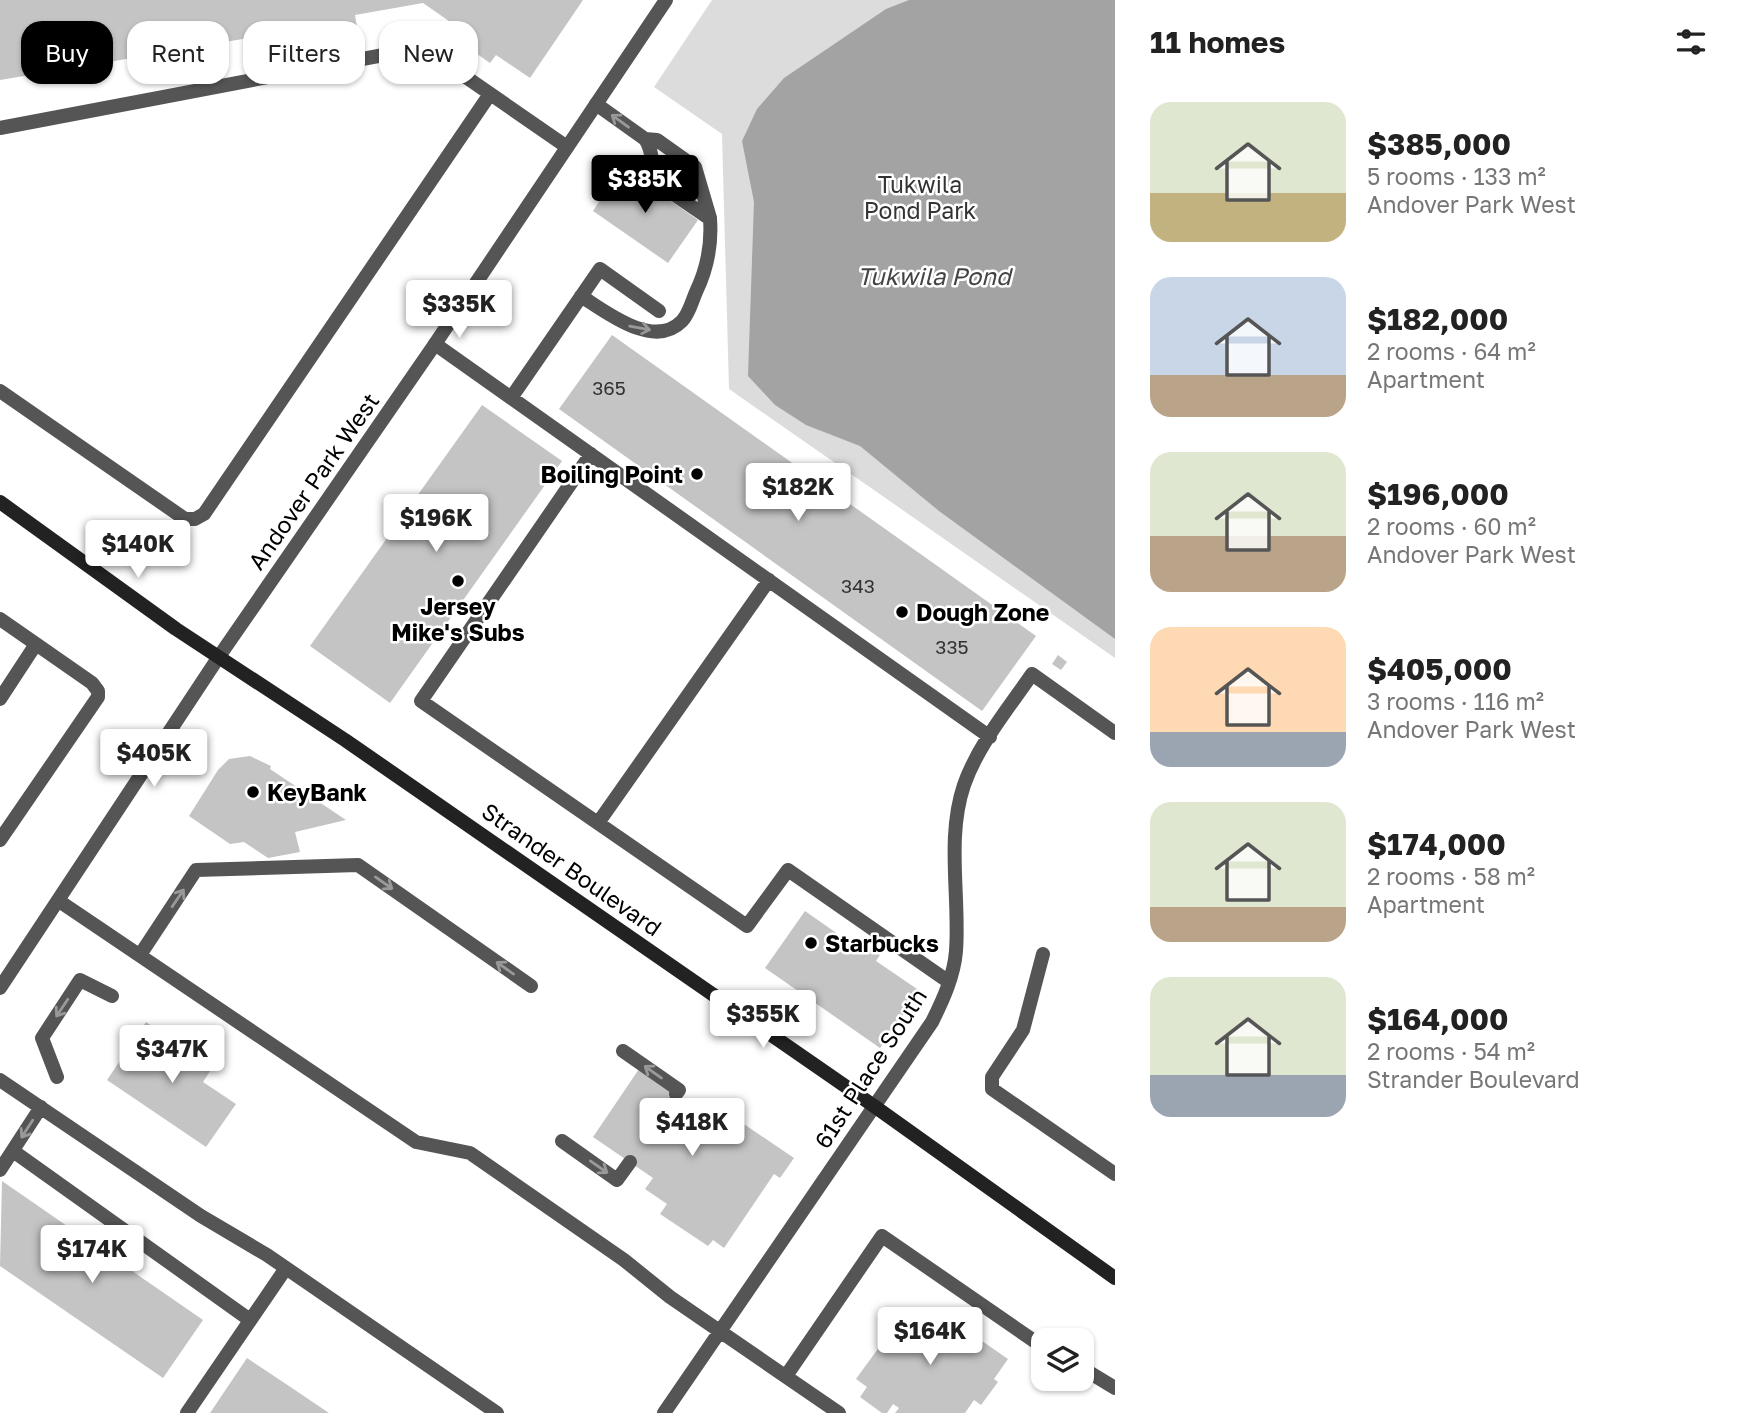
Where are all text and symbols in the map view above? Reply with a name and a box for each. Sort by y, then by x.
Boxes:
chip: Buy [21,21,113,84]
chip: Rent [127,21,229,84]
chip: Filters [243,21,365,84]
chip: New [379,21,478,84]
icon: filters [1672,23,1710,61]
text: 11 homes [1150,24,1285,60]
one-way arrow [611,114,630,128]
text: $385,000 [1367,126,1511,162]
icon: home [1206,130,1290,214]
pin: $385K [596,156,694,215]
text: 5 rooms · 133 m² [1367,162,1546,190]
text: $385K [608,164,682,192]
park label: Tukwila Pond Park [864,170,976,224]
text: Andover Park West [1367,190,1576,218]
water label: Tukwila Pond [857,261,1014,290]
pin: $335K [410,280,508,340]
text: $335K [422,289,496,317]
text: $182,000 [1367,301,1508,337]
icon: home [1206,305,1290,389]
one-way arrow [628,322,651,335]
text: 2 rooms · 64 m² [1367,337,1536,365]
text: Apartment [1367,365,1485,393]
house number: 365 [592,376,626,399]
street label: Andover Park West [242,387,384,575]
place label: Boiling Point [540,460,683,488]
pin: $182K [749,463,847,523]
marker: Boiling Point [689,466,705,482]
text: $182K [762,472,834,500]
text: $196,000 [1367,476,1509,512]
icon: home [1206,480,1290,564]
pin: $196K [387,494,485,554]
text: $196K [399,503,473,531]
text: 2 rooms · 60 m² [1367,512,1536,540]
pin: $140K [89,520,187,580]
text: $140K [101,529,175,557]
text: Andover Park West [1367,540,1576,568]
marker: Jersey Mike's Subs [450,573,466,589]
house number: 343 [841,574,875,597]
place label: Jersey Mike's Subs [391,592,525,646]
place label: Dough Zone [916,598,1049,626]
marker: Dough Zone [894,604,910,620]
house number: 335 [935,635,969,658]
text: $405,000 [1367,651,1512,687]
icon: home [1206,655,1290,739]
text: 3 rooms · 116 m² [1367,687,1544,715]
text: Andover Park West [1367,715,1576,743]
pin: $405K [105,730,203,789]
text: $405K [116,738,192,766]
place label: KeyBank [267,778,368,806]
marker: KeyBank [245,784,261,800]
street label: Strander Boulevard [477,797,667,941]
text: $174,000 [1367,826,1506,862]
icon: home [1206,830,1290,914]
text: 2 rooms · 58 m² [1367,862,1535,890]
one-way arrow [374,876,393,890]
one-way arrow [170,889,185,908]
text: Apartment [1367,890,1485,918]
place label: Starbucks [825,929,939,957]
marker: Starbucks [803,935,819,951]
one-way arrow [496,961,515,975]
street label: 61st Place South [808,983,932,1153]
pin: $355K [714,990,812,1050]
one-way arrow [55,997,69,1017]
text: $355K [726,999,800,1027]
text: $164,000 [1367,1001,1508,1037]
icon: home [1206,1005,1290,1089]
pin: $347K [123,1026,221,1085]
text: $347K [135,1034,209,1062]
text: 2 rooms · 54 m² [1367,1037,1535,1065]
one-way arrow [644,1065,663,1079]
text: Strander Boulevard [1367,1065,1580,1093]
pin: $418K [643,1098,741,1158]
text: $418K [655,1107,729,1135]
one-way arrow [19,1119,33,1139]
one-way arrow [589,1160,608,1174]
pin: $174K [43,1226,141,1285]
text: $174K [57,1234,127,1262]
pin: $164K [881,1308,979,1367]
text: $164K [894,1316,966,1344]
map controls [1031,1328,1094,1391]
button: layers [1031,1328,1094,1391]

